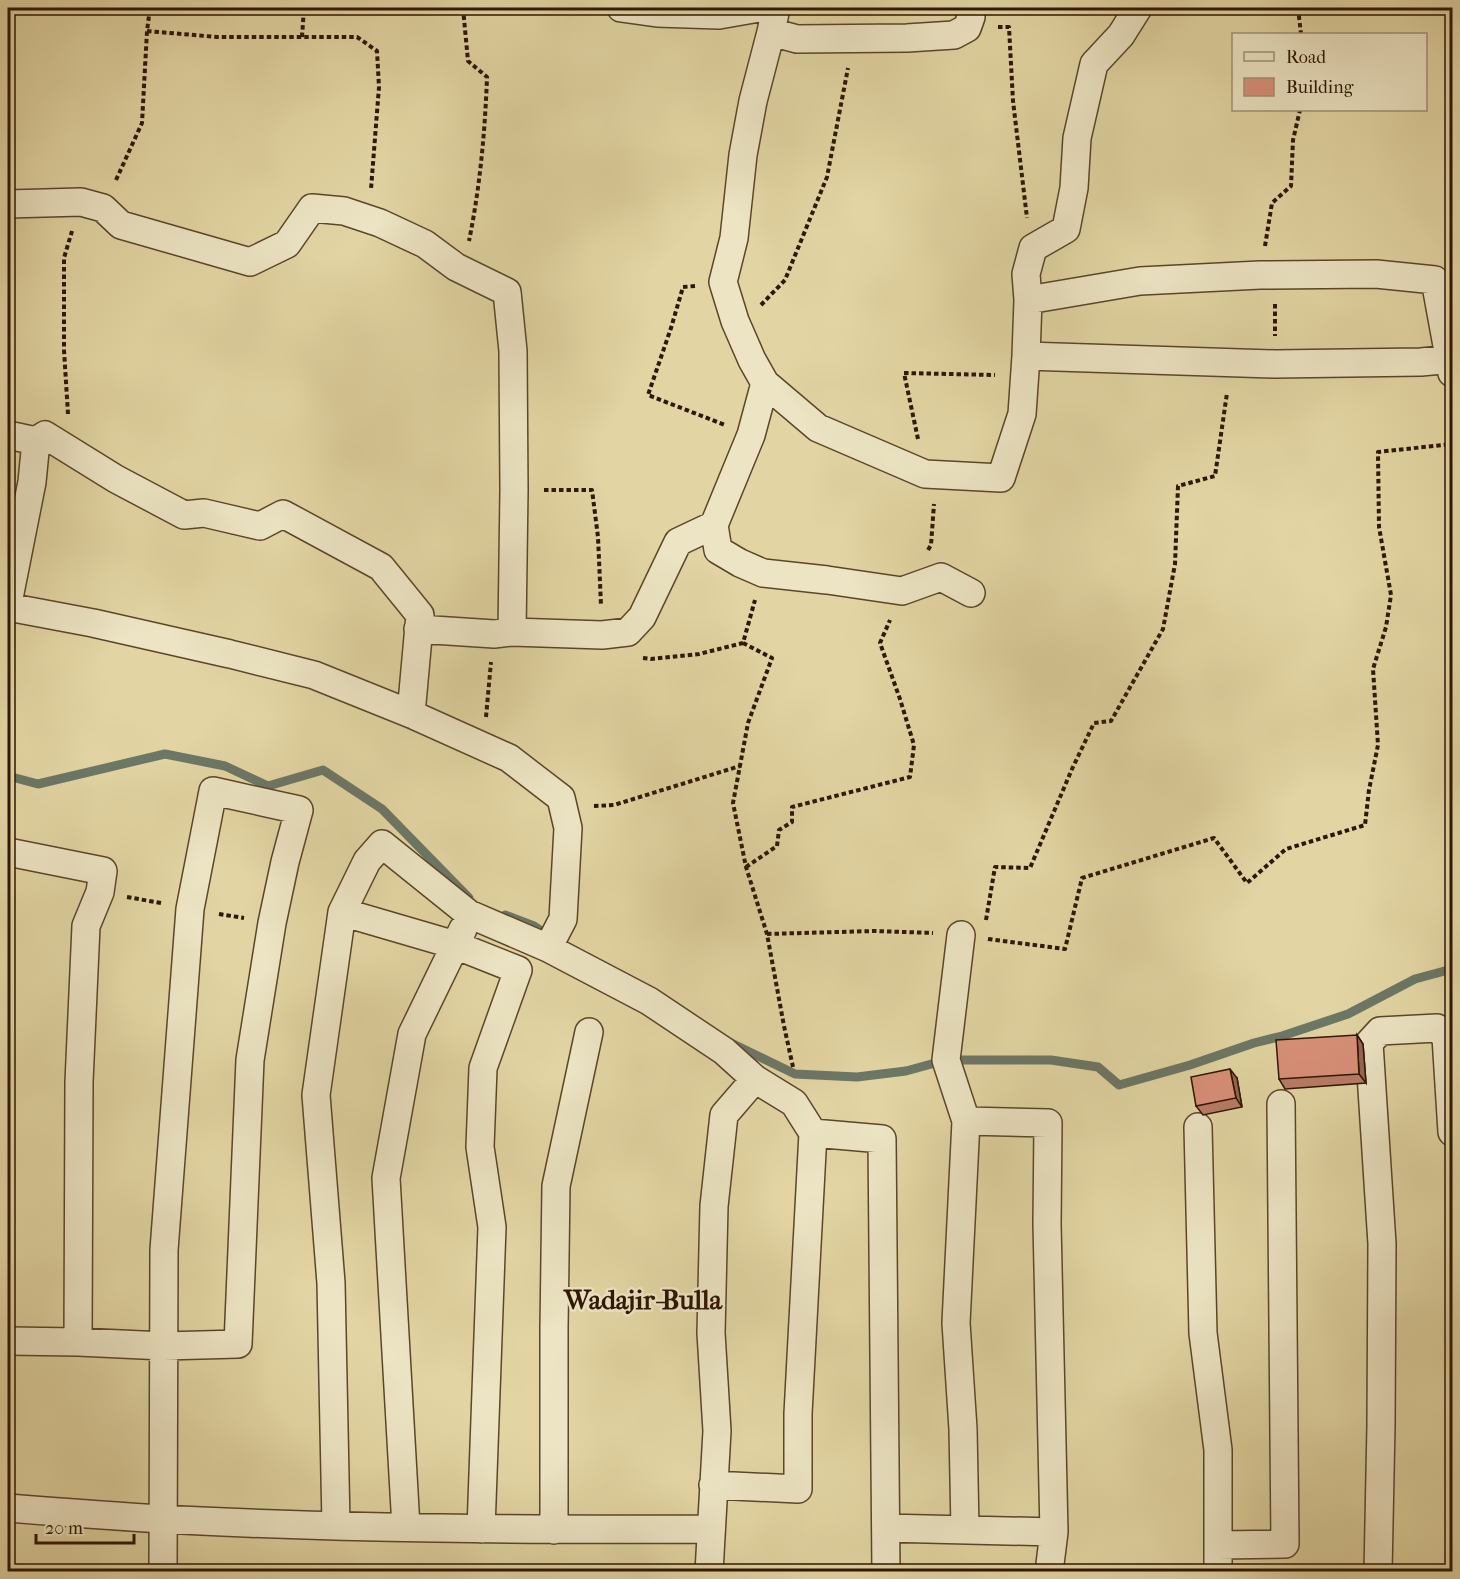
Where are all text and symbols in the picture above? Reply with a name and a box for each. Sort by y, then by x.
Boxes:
legend [1232,33,1427,111]
text: Road [1286,47,1326,68]
text: Building [1286,77,1354,98]
district label: Wadajir-Bulla [563,1284,723,1316]
scale bar [36,1507,134,1545]
text: 20 m [45,1518,83,1539]

